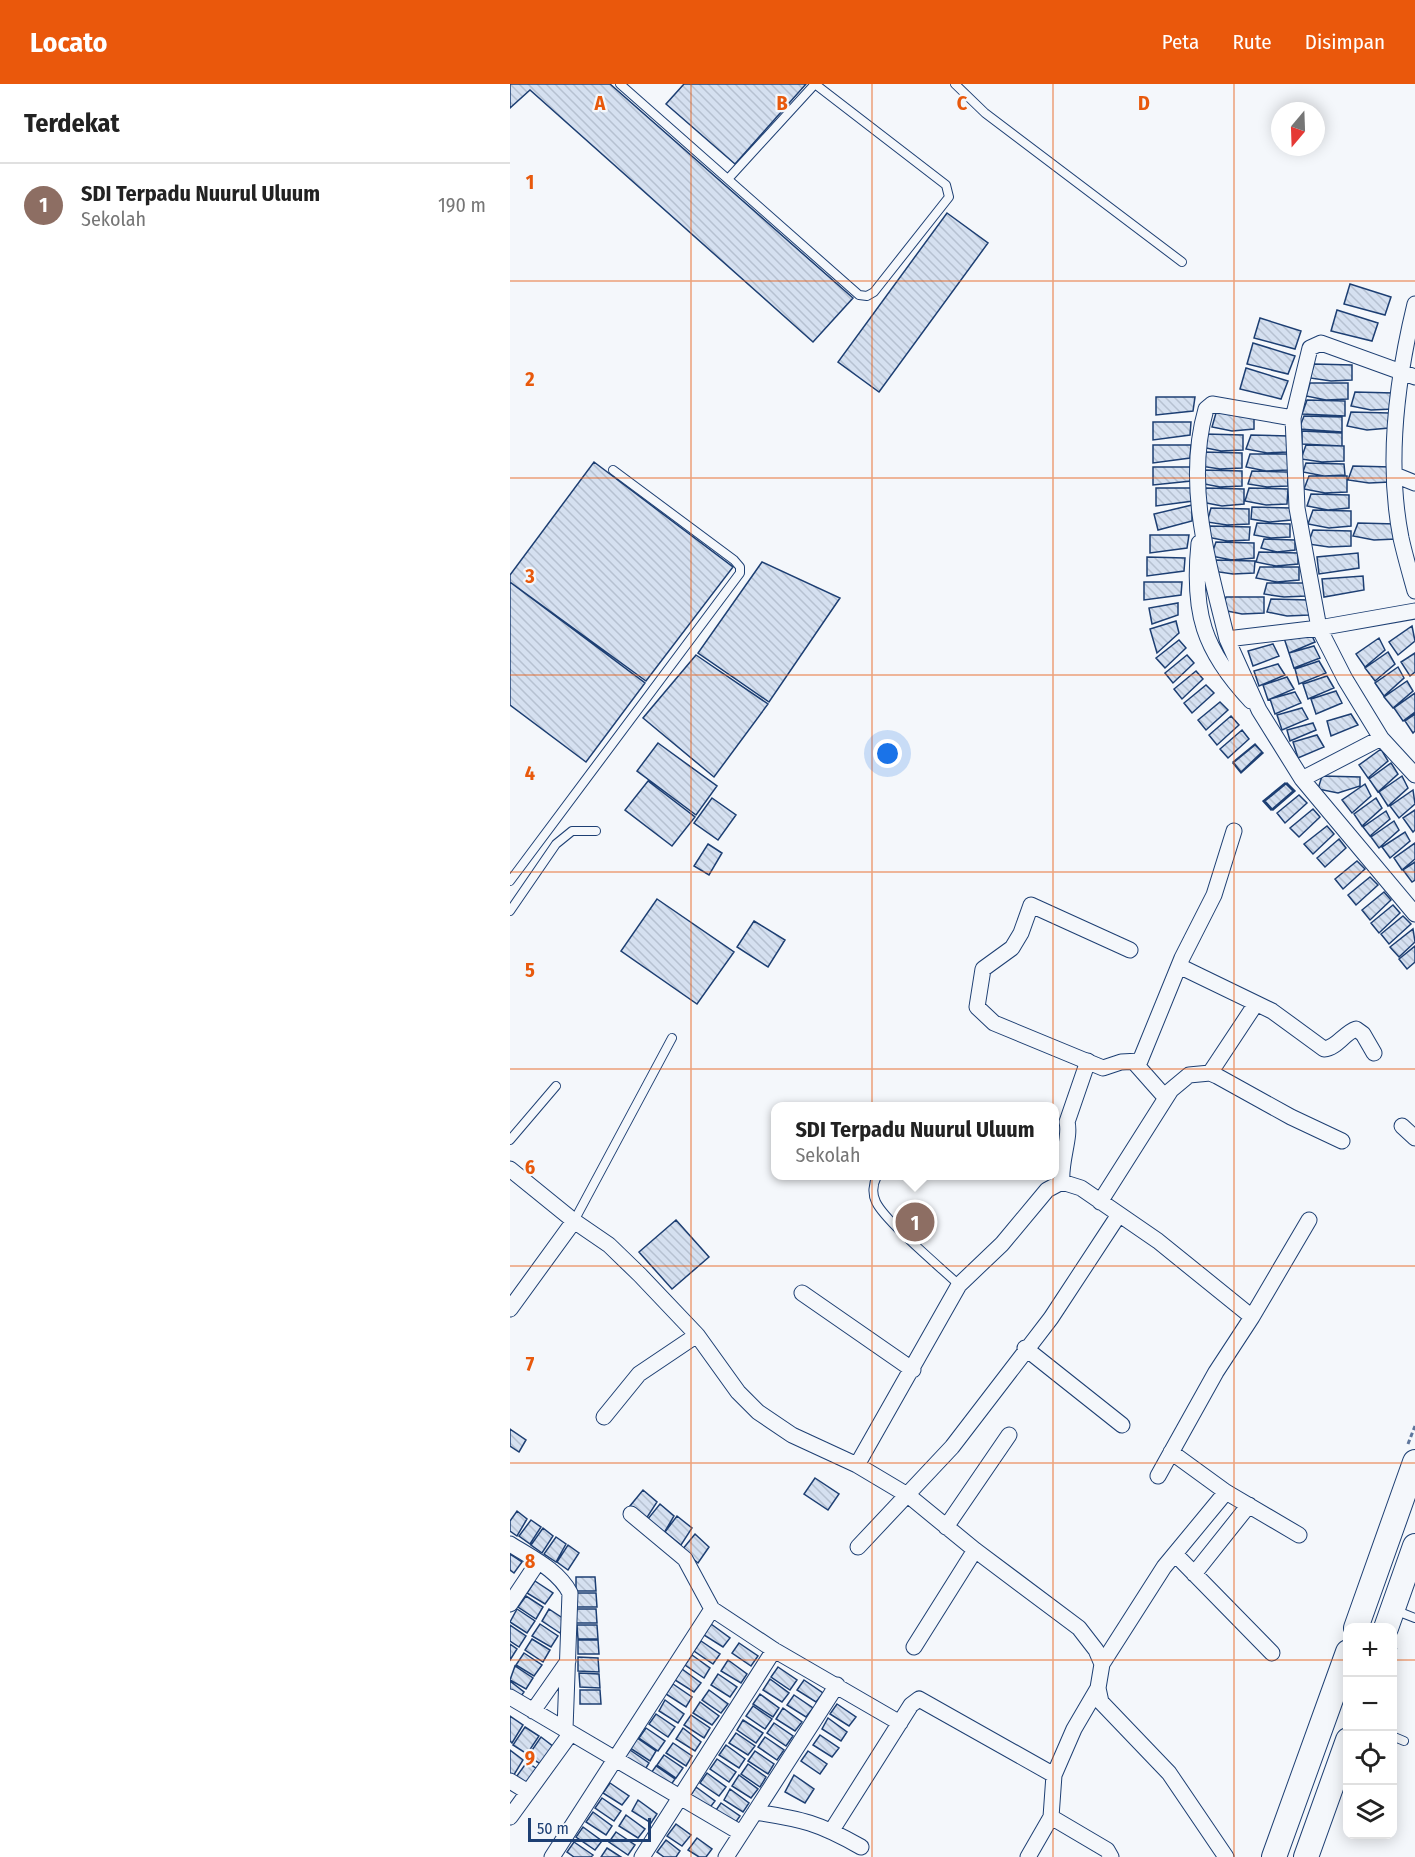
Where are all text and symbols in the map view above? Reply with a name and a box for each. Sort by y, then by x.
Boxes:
text: Locato [30,26,108,59]
text: Peta [1162,29,1199,55]
text: Rute [1232,29,1272,55]
text: Disimpan [1305,29,1385,55]
text: A [594,91,607,115]
text: B [776,91,788,115]
text: C [957,91,968,115]
text: D [1138,91,1150,115]
north arrow [1271,102,1325,156]
text: Terdekat [24,108,120,139]
text: 1 [526,170,534,194]
text: SDI Terpadu Nuurul Uluum [81,180,320,207]
text: 1 [39,193,48,217]
text: 190 m [438,193,486,217]
text: Sekolah [81,207,146,231]
text: 2 [524,367,535,391]
text: 3 [524,564,535,588]
your location [873,739,902,768]
text: 4 [525,761,535,785]
text: 5 [525,958,535,982]
popup [771,1102,1059,1180]
text: SDI Terpadu Nuurul Uluum [795,1116,1035,1143]
text: Sekolah [795,1143,860,1167]
text: 6 [525,1155,535,1179]
pin: 1 [896,1200,934,1244]
text: 7 [526,1352,535,1376]
text: 8 [525,1549,536,1573]
map controls [1343,1623,1397,1839]
button: + [1343,1623,1397,1677]
button: − [1343,1677,1397,1731]
button: locate [1343,1731,1397,1785]
text: 9 [525,1746,535,1770]
button: layers [1343,1785,1397,1839]
scale bar [528,1815,651,1842]
text: 50 m [537,1819,569,1838]

